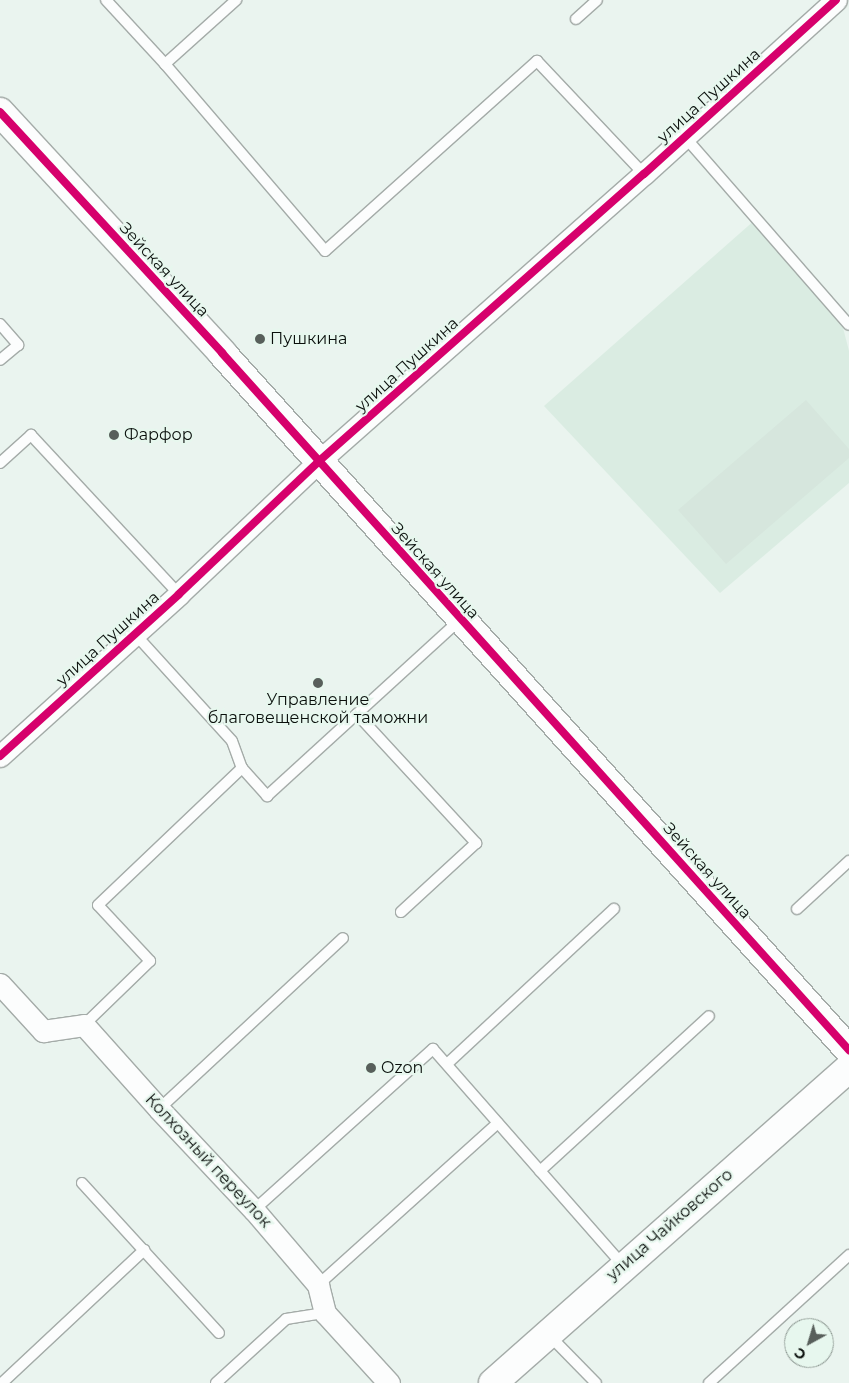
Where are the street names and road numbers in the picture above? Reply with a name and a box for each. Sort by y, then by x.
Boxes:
street label: улица Пушкина [654,45,764,147]
street label: Зейская улица [115,219,213,321]
street label: улица Пушкина [352,314,462,416]
street label: Зейская улица [387,519,483,623]
street label: улица Пушкина [53,588,163,690]
street label: Зейская улица [659,819,755,923]
street label: Колхозный переулок [141,1090,275,1232]
street label: улица Чайковского [603,1165,737,1285]

